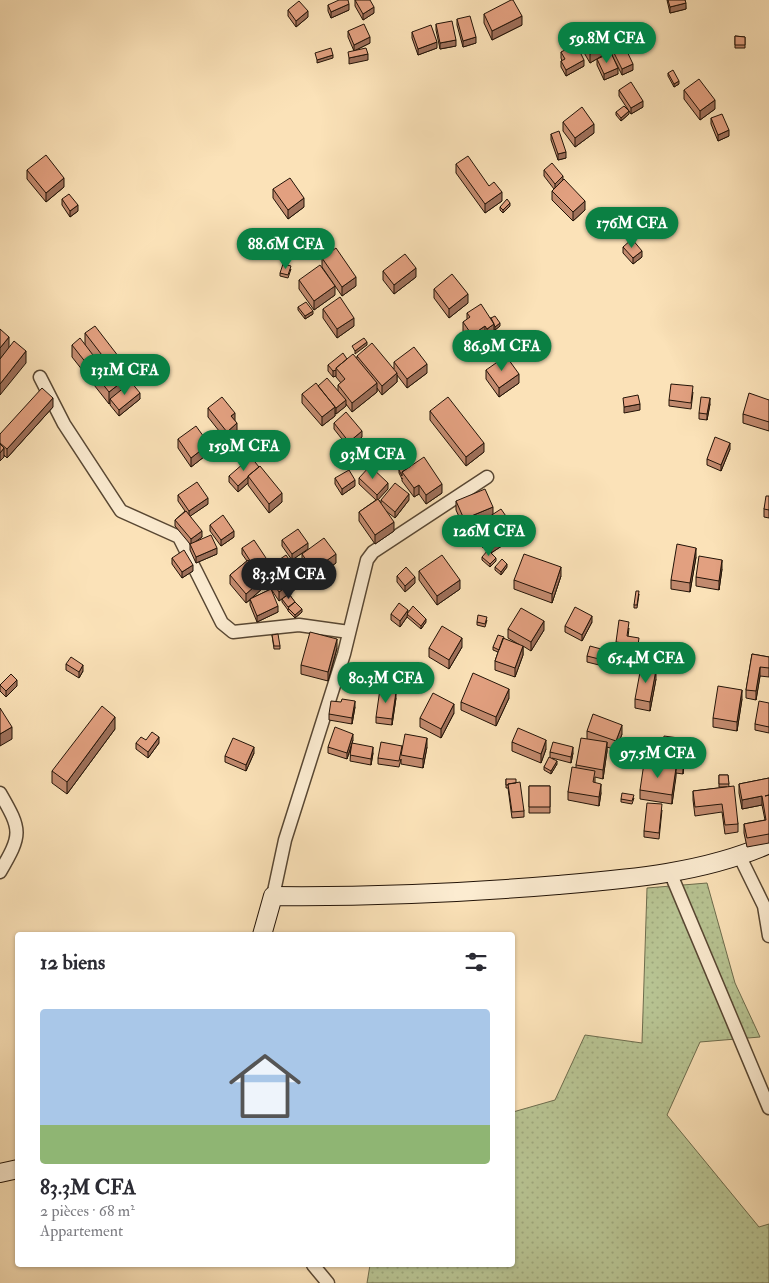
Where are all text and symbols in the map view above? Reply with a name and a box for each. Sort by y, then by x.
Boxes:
pin: 59.8M CFA [550,22,664,64]
text: 59.8M CFA [569,28,645,48]
pin: 176M CFA [580,206,684,249]
text: 176M CFA [596,213,668,233]
pin: 88.6M CFA [229,228,343,270]
text: 88.6M CFA [248,234,324,254]
pin: 86.9M CFA [445,330,559,372]
text: 86.9M CFA [463,336,541,356]
pin: 131M CFA [73,354,177,396]
text: 131M CFA [91,360,159,380]
pin: 159M CFA [192,430,296,472]
text: 159M CFA [208,436,280,456]
pin: 93M CFA [327,438,419,480]
text: 93M CFA [341,444,405,464]
pin: 126M CFA [437,514,541,557]
text: 126M CFA [453,521,525,541]
pin: 83.3M CFA [232,558,346,600]
text: 83.3M CFA [252,564,326,584]
pin: 65.4M CFA [589,642,703,684]
text: 65.4M CFA [607,648,685,668]
pin: 80.3M CFA [329,662,443,704]
text: 80.3M CFA [348,668,424,688]
pin: 97.5M CFA [601,736,715,779]
text: 97.5M CFA [620,743,696,763]
icon: filters [462,948,490,976]
text: 12 biens [40,949,105,976]
icon: home [220,1041,310,1131]
text: 83.3M CFA [40,1174,136,1201]
text: 2 pièces · 68 m² [40,1201,135,1221]
text: Appartement [40,1221,123,1241]

